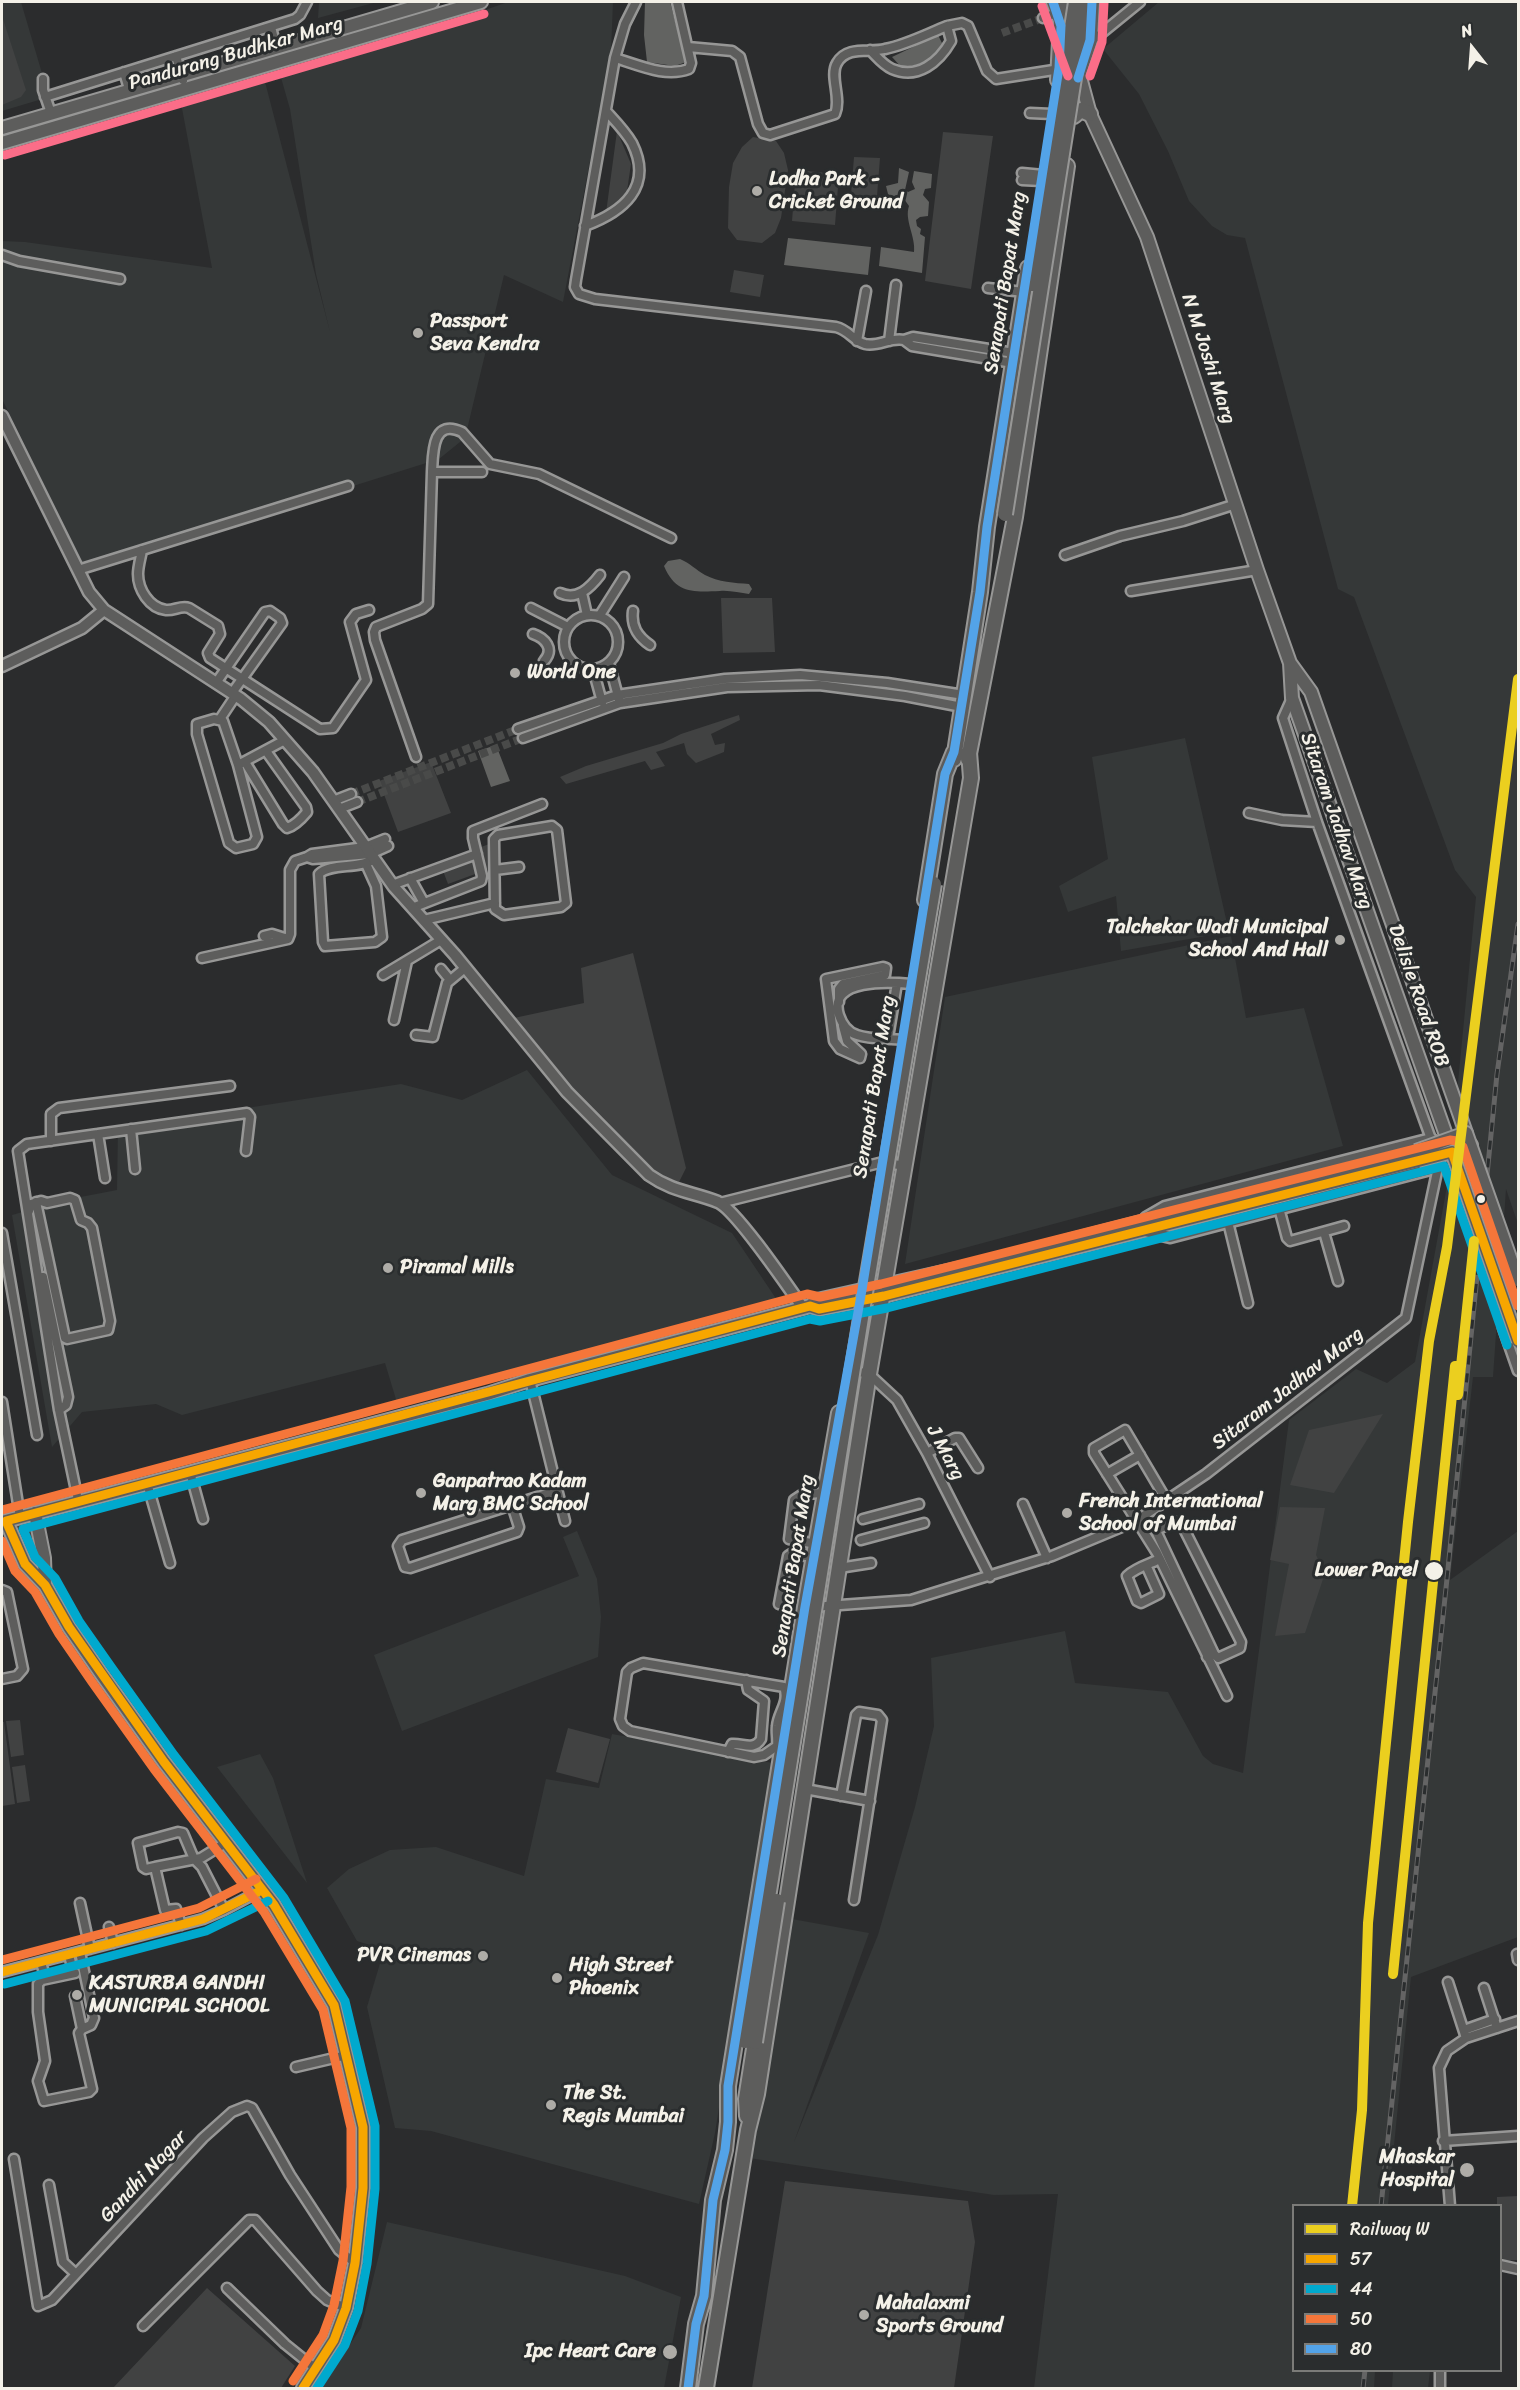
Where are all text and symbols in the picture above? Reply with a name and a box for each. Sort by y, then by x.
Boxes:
street label: Pandurang Budhkar Marg [126,12,346,96]
text: N [1457,15,1476,46]
north arrow [1442,18,1502,78]
place label: Lodha Park - Cricket Ground [769,168,903,215]
marker: Lodha Park - Cricket Ground [750,184,764,198]
street label: Senapati Bapat Marg [980,190,1032,376]
street label: N M Joshi Marg [1176,291,1240,427]
place label: Passport Seva Kendra [430,310,539,357]
marker: Passport Seva Kendra [411,326,425,340]
place label: World One [527,661,616,685]
marker: World One [508,666,522,680]
street label: Sitaram Jadhav Marg [1294,729,1378,913]
place label: Talchekar Wadi Municipal School And Hall [1106,916,1328,963]
street label: Delisle Road ROB [1382,922,1454,1070]
marker: Talchekar Wadi Municipal School And Hall [1333,933,1347,947]
street label: Senapati Bapat Marg [849,994,901,1180]
unlabelled marker [1475,1193,1487,1205]
place label: Piramal Mills [400,1256,514,1280]
marker: Piramal Mills [381,1261,395,1275]
street label: Sitaram Jadhav Marg [1208,1323,1368,1455]
street label: J Marg [920,1421,970,1485]
place label: Ganpatrao Kadam Marg BMC School [433,1470,589,1517]
street label: Senapati Bapat Marg [768,1473,820,1659]
marker: Ganpatrao Kadam Marg BMC School [414,1486,428,1500]
place label: French International School of Mumbai [1079,1490,1263,1537]
marker: French International School of Mumbai [1060,1506,1074,1520]
place label: Lower Parel [1315,1559,1418,1583]
marker: Lower Parel [1423,1560,1445,1582]
place label: PVR Cinemas [357,1944,471,1968]
marker: PVR Cinemas [476,1949,490,1963]
place label: High Street Phoenix [569,1954,673,2001]
marker: High Street Phoenix [550,1971,564,1985]
place label: KASTURBA GANDHI MUNICIPAL SCHOOL [89,1972,269,2019]
marker: KASTURBA GANDHI MUNICIPAL SCHOOL [70,1988,84,2002]
place label: The St. Regis Mumbai [563,2082,684,2129]
marker: The St. Regis Mumbai [544,2098,558,2112]
street label: Gandhi Nagar [95,2126,193,2228]
place label: Mhaskar Hospital [1379,2146,1454,2193]
marker: Mhaskar Hospital [1458,2161,1476,2179]
legend [1292,2204,1502,2372]
text: Railway W [1350,2213,1429,2245]
text: 57 [1350,2243,1371,2275]
text: 44 [1350,2273,1373,2305]
place label: Mahalaxmi Sports Ground [876,2292,1003,2339]
text: 50 [1350,2303,1372,2335]
marker: Mahalaxmi Sports Ground [857,2308,871,2322]
text: 80 [1350,2333,1372,2365]
place label: Ipc Heart Care [525,2340,656,2364]
marker: Ipc Heart Care [661,2343,679,2361]

